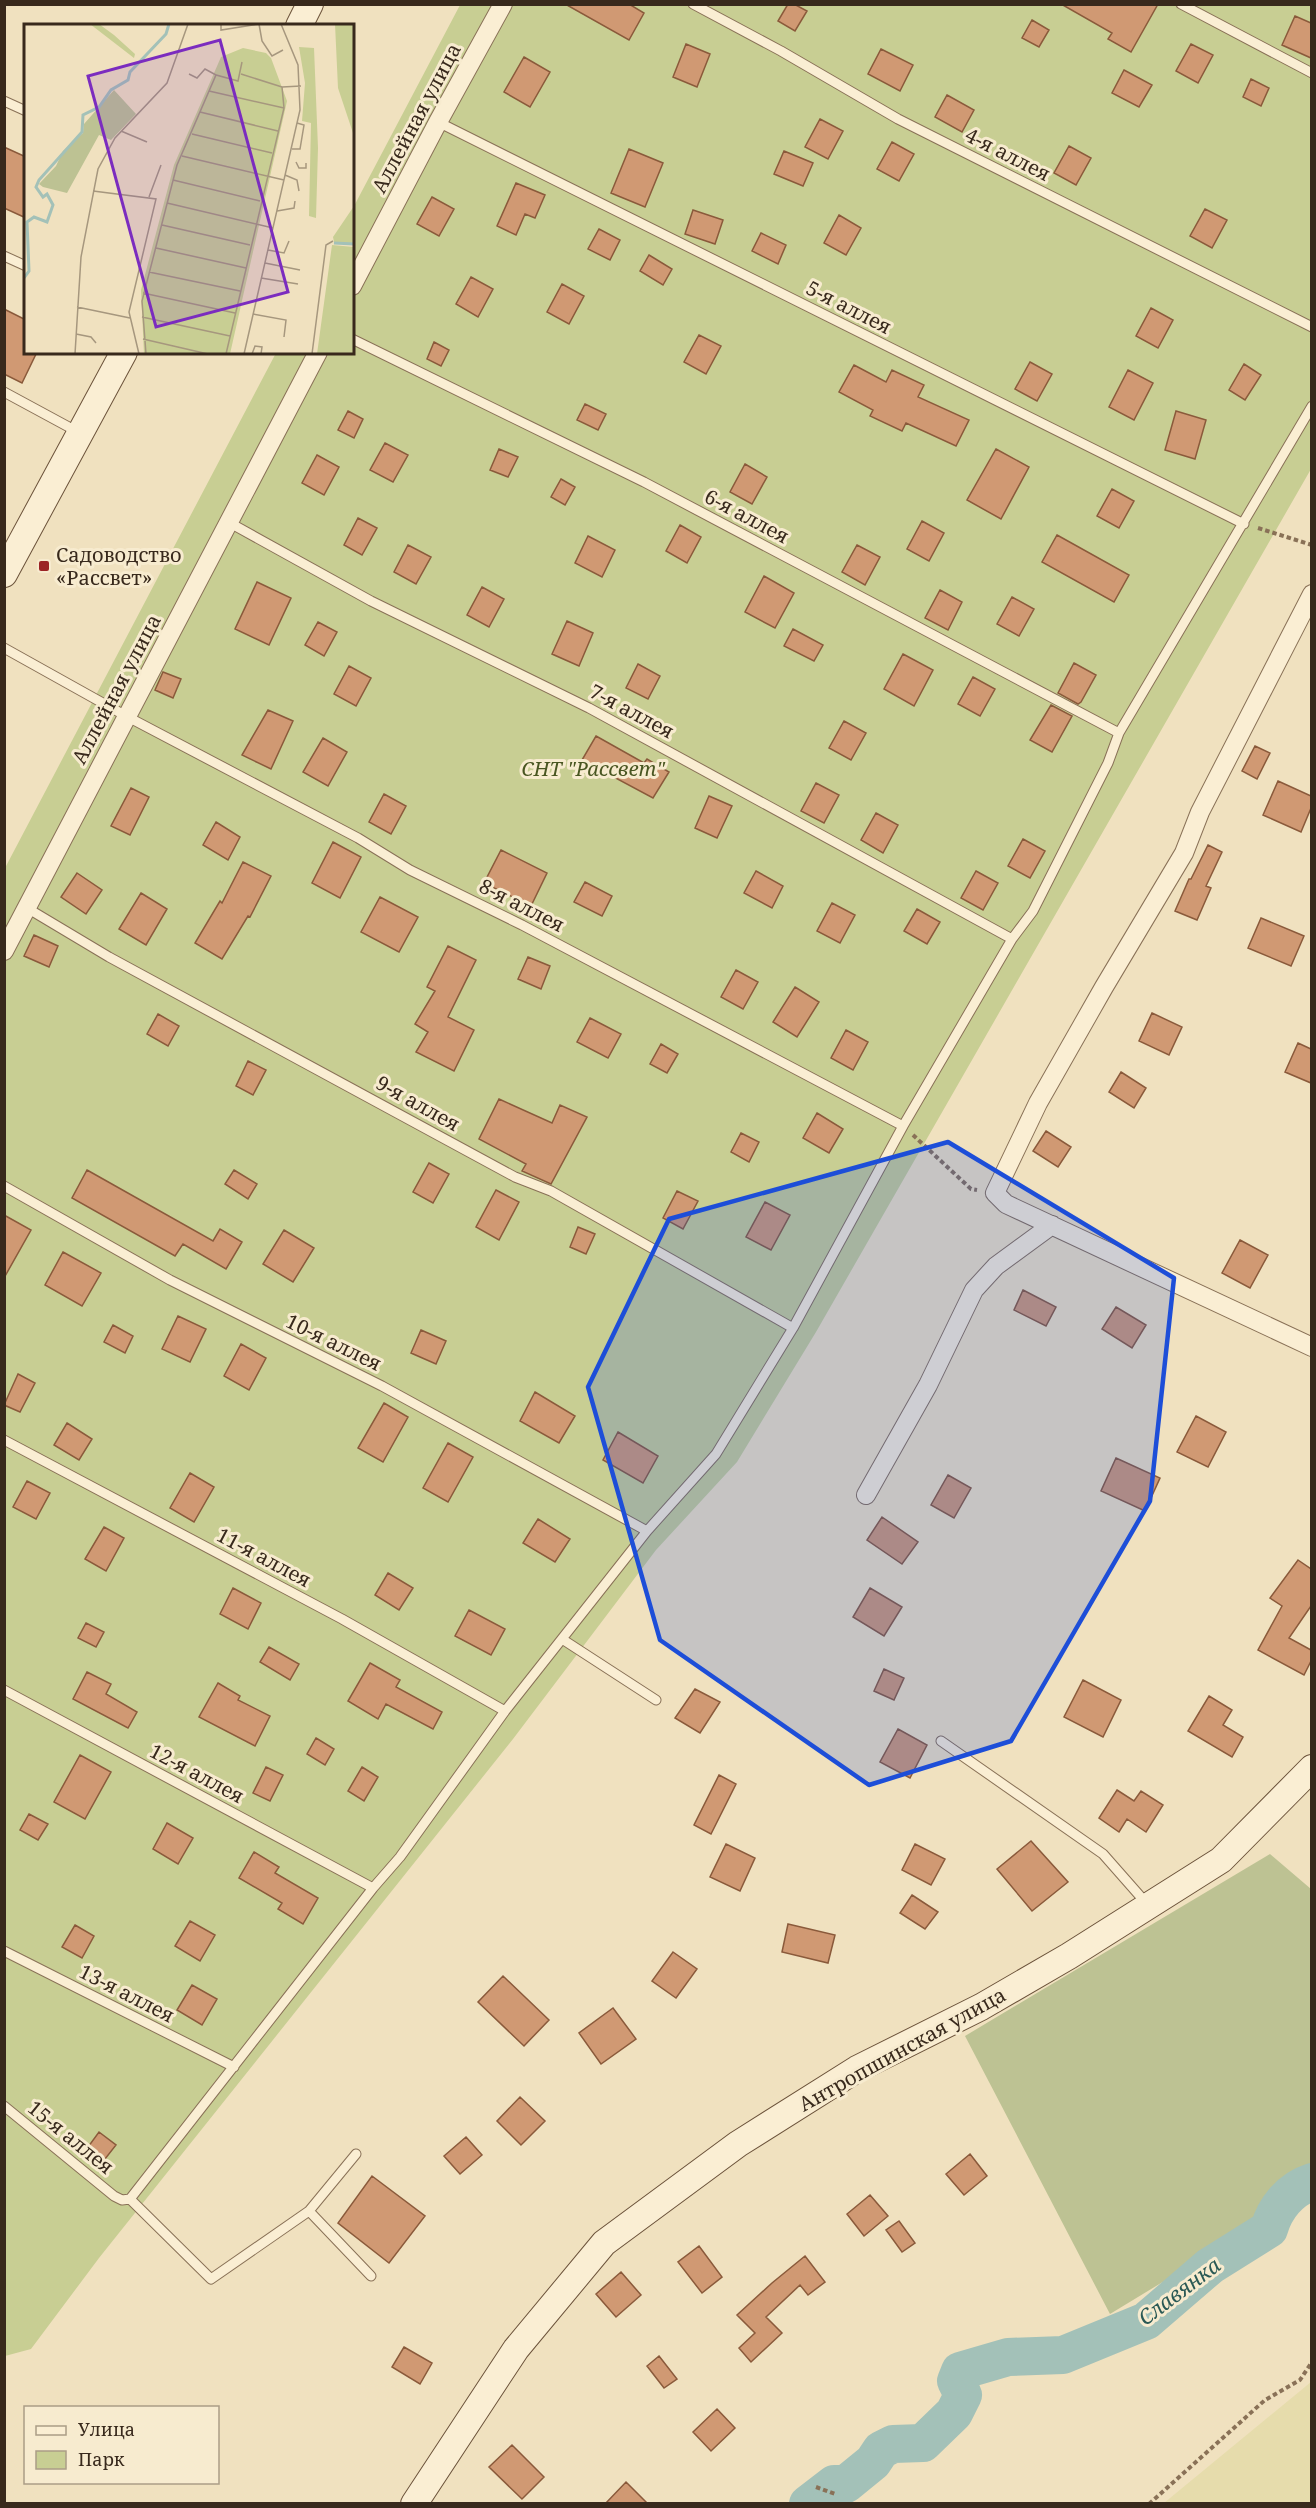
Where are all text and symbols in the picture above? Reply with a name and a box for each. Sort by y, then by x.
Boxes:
inset map [24,24,354,354]
street label: Аллейная улица [365,38,467,198]
street label: 4-я аллея [961,121,1055,187]
street label: 5-я аллея [802,274,896,340]
street label: 6-я аллея [700,482,794,550]
place label: Садоводство «Рассвет» [56,541,182,591]
marker: Садоводство «Рассвет» [37,559,51,573]
street label: Аллейная улица [65,609,167,769]
street label: 7-я аллея [585,677,679,745]
park label: СНТ "Рассвет" [521,755,665,782]
street label: 8-я аллея [475,872,569,938]
street label: 9-я аллея [371,1069,465,1137]
street label: 10-я аллея [282,1307,386,1377]
street label: 11-я аллея [212,1521,316,1593]
street label: 12-я аллея [145,1737,249,1809]
street label: 13-я аллея [75,1958,179,2028]
street label: Антропшинская улица [794,1981,1010,2117]
street label: 15-я аллея [22,2094,120,2180]
water label: Славянка [1132,2251,1226,2331]
legend [24,2406,219,2484]
text: Улица [78,2417,135,2441]
text: Парк [78,2447,125,2471]

